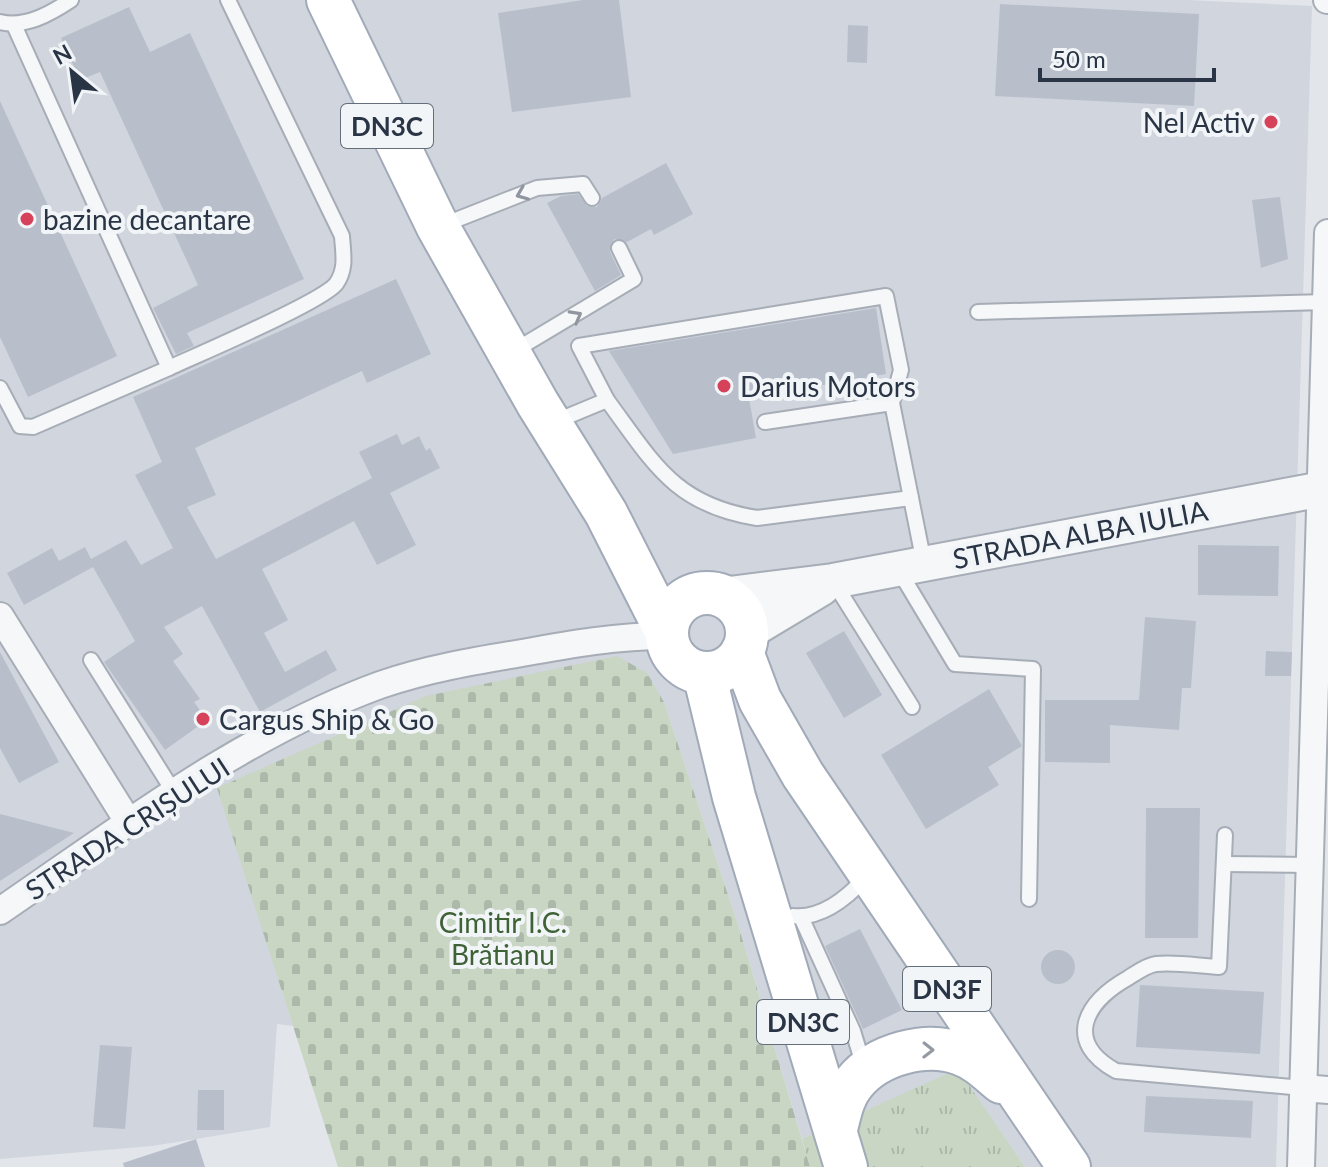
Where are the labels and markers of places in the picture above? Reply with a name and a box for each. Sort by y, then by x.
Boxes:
place label: Nel Activ [1143,105,1256,139]
marker: Nel Activ [1262,113,1280,131]
place label: bazine decantare [43,202,251,236]
marker: bazine decantare [18,210,36,228]
place label: Darius Motors [740,369,916,403]
marker: Darius Motors [715,377,733,395]
place label: Cargus Ship & Go [219,702,434,736]
marker: Cargus Ship & Go [194,710,212,728]

